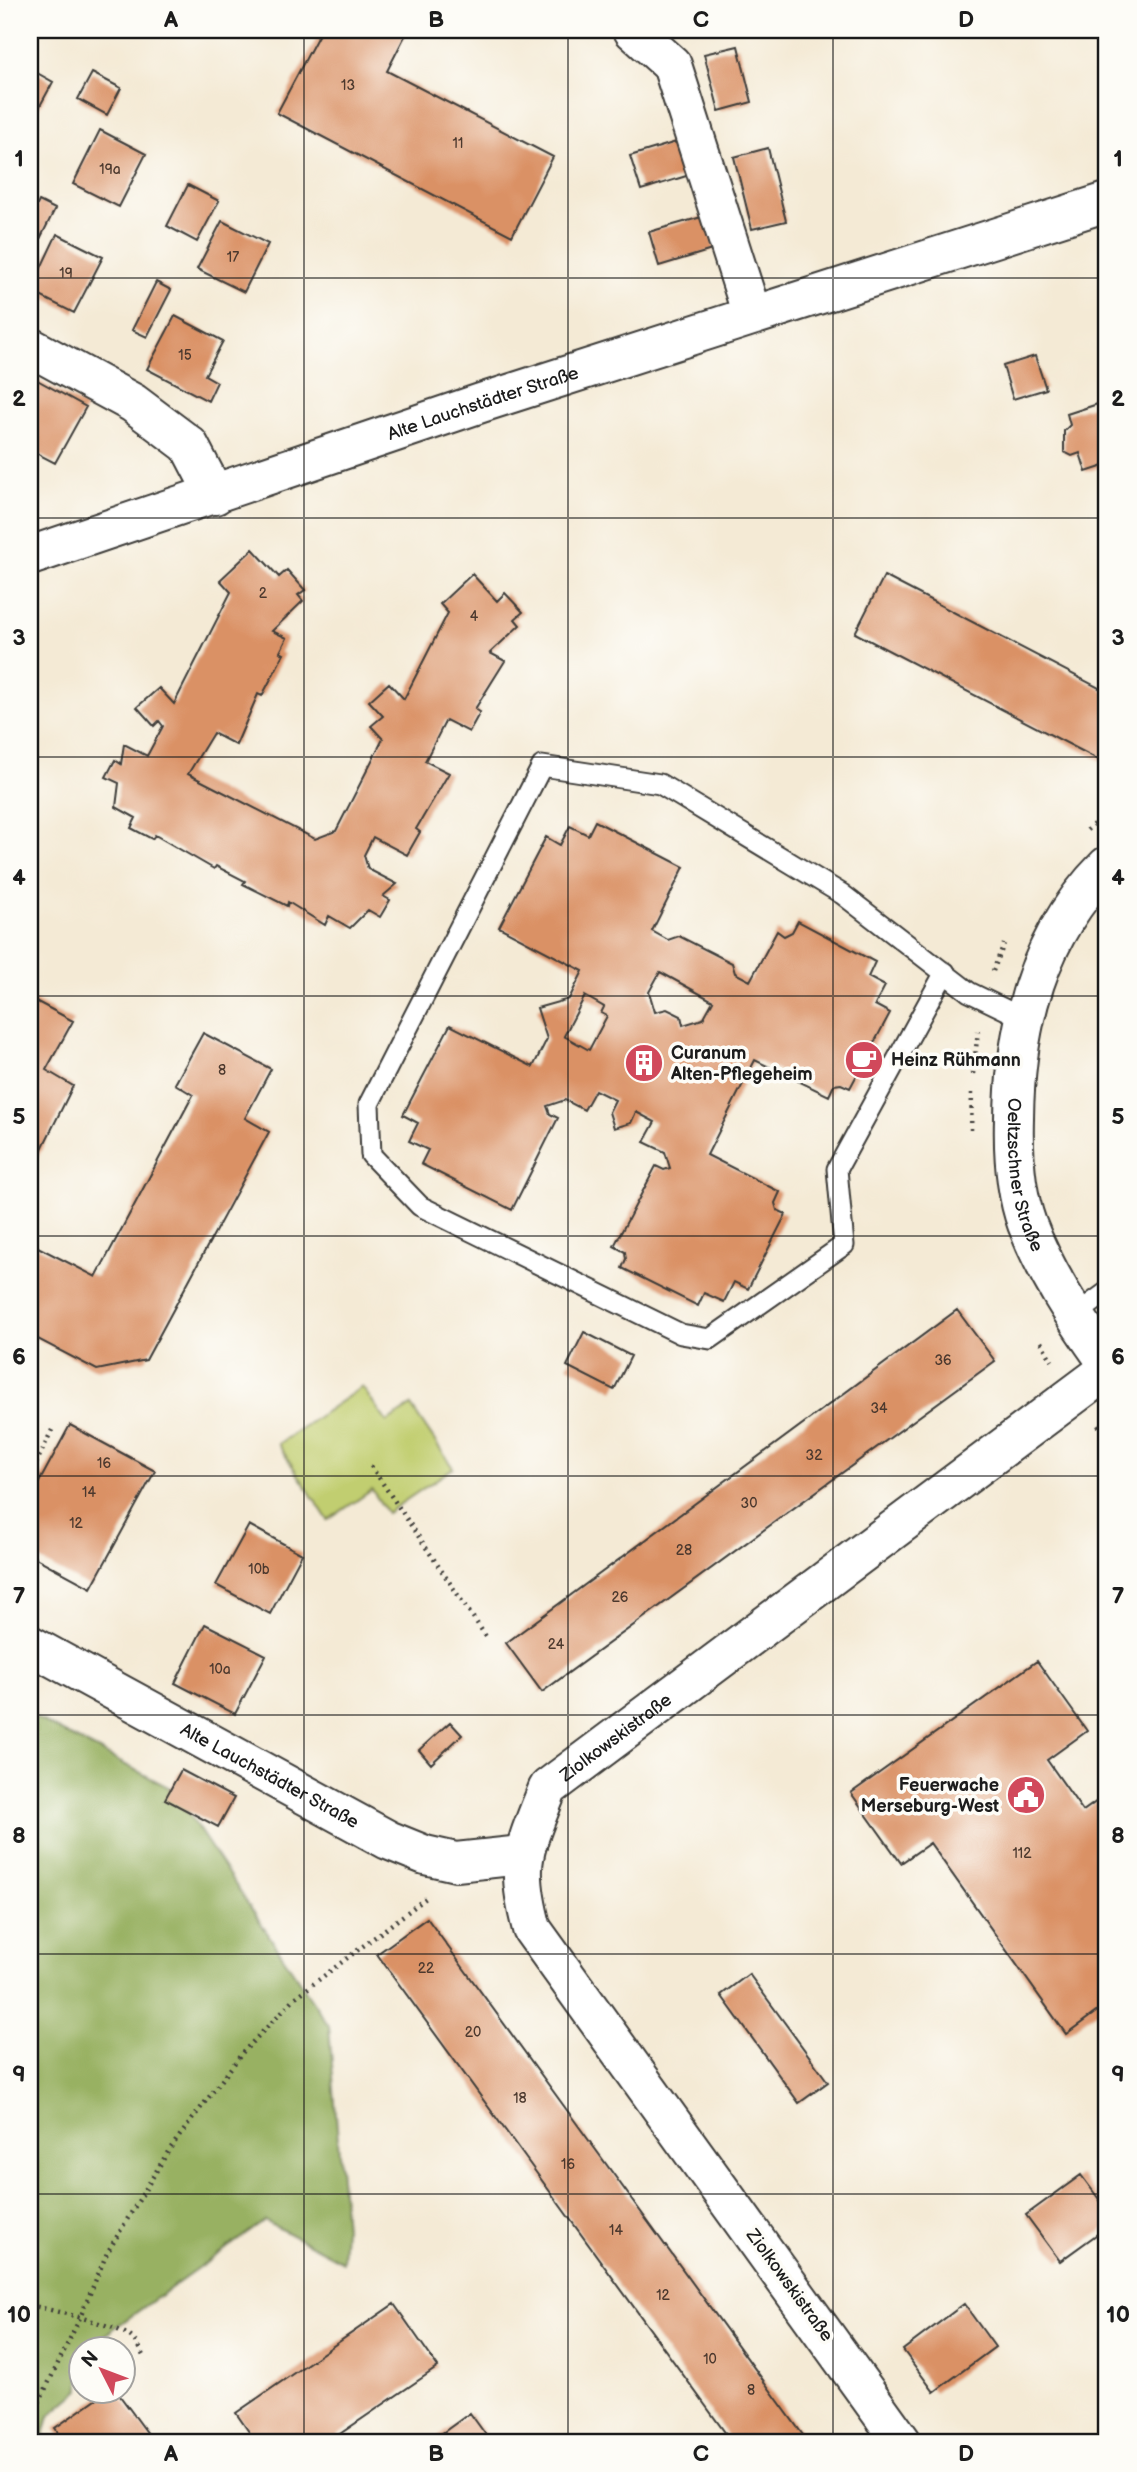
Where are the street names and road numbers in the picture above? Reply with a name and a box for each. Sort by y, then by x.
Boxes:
street label: Alte Lauchstädter Straße [385,362,581,445]
street label: Oeltzschner Straße [1003,1098,1047,1255]
street label: Ziolkowskistraße [555,1689,676,1787]
street label: Alte Lauchstädter Straße [177,1719,363,1833]
street label: Ziolkowskistraße [741,2224,838,2346]

